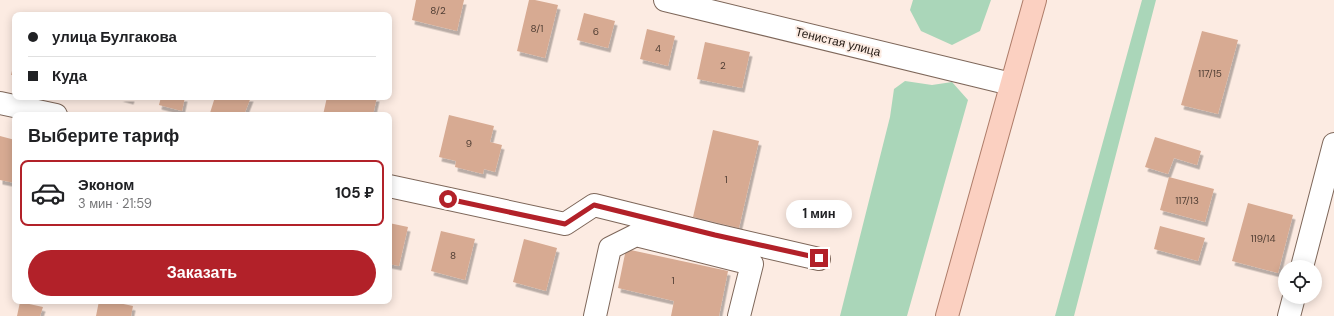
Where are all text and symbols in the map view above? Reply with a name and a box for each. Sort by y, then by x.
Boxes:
house number: 8/2 [430,4,446,17]
house number: 8/1 [531,22,543,35]
street label: Тенистая улица [794,24,883,60]
house number: 6 [593,25,599,38]
text: улица Булгакова [52,27,177,47]
house number: 4 [655,42,661,55]
house number: 2 [720,59,726,72]
text: Куда [52,66,87,86]
house number: 117/15 [1198,67,1222,80]
text: Выберите тариф [28,124,179,148]
house number: 9 [466,137,472,150]
house number: 1 [724,173,728,186]
icon: car [30,175,66,211]
text: Эконом [78,175,134,195]
text: 105 ₽ [335,183,374,203]
route start [439,190,457,208]
house number: 117/13 [1175,194,1199,207]
text: 3 мин · 21:59 [78,195,152,212]
callout: 1 мин [786,200,852,228]
text: 1 мин [802,205,836,222]
house number: 119/14 [1250,232,1276,245]
house number: 8 [450,249,456,262]
route end [810,249,828,267]
button: Заказать [28,250,376,296]
map controls [1278,260,1322,304]
button: locate [1278,260,1322,304]
house number: 1 [671,274,675,287]

